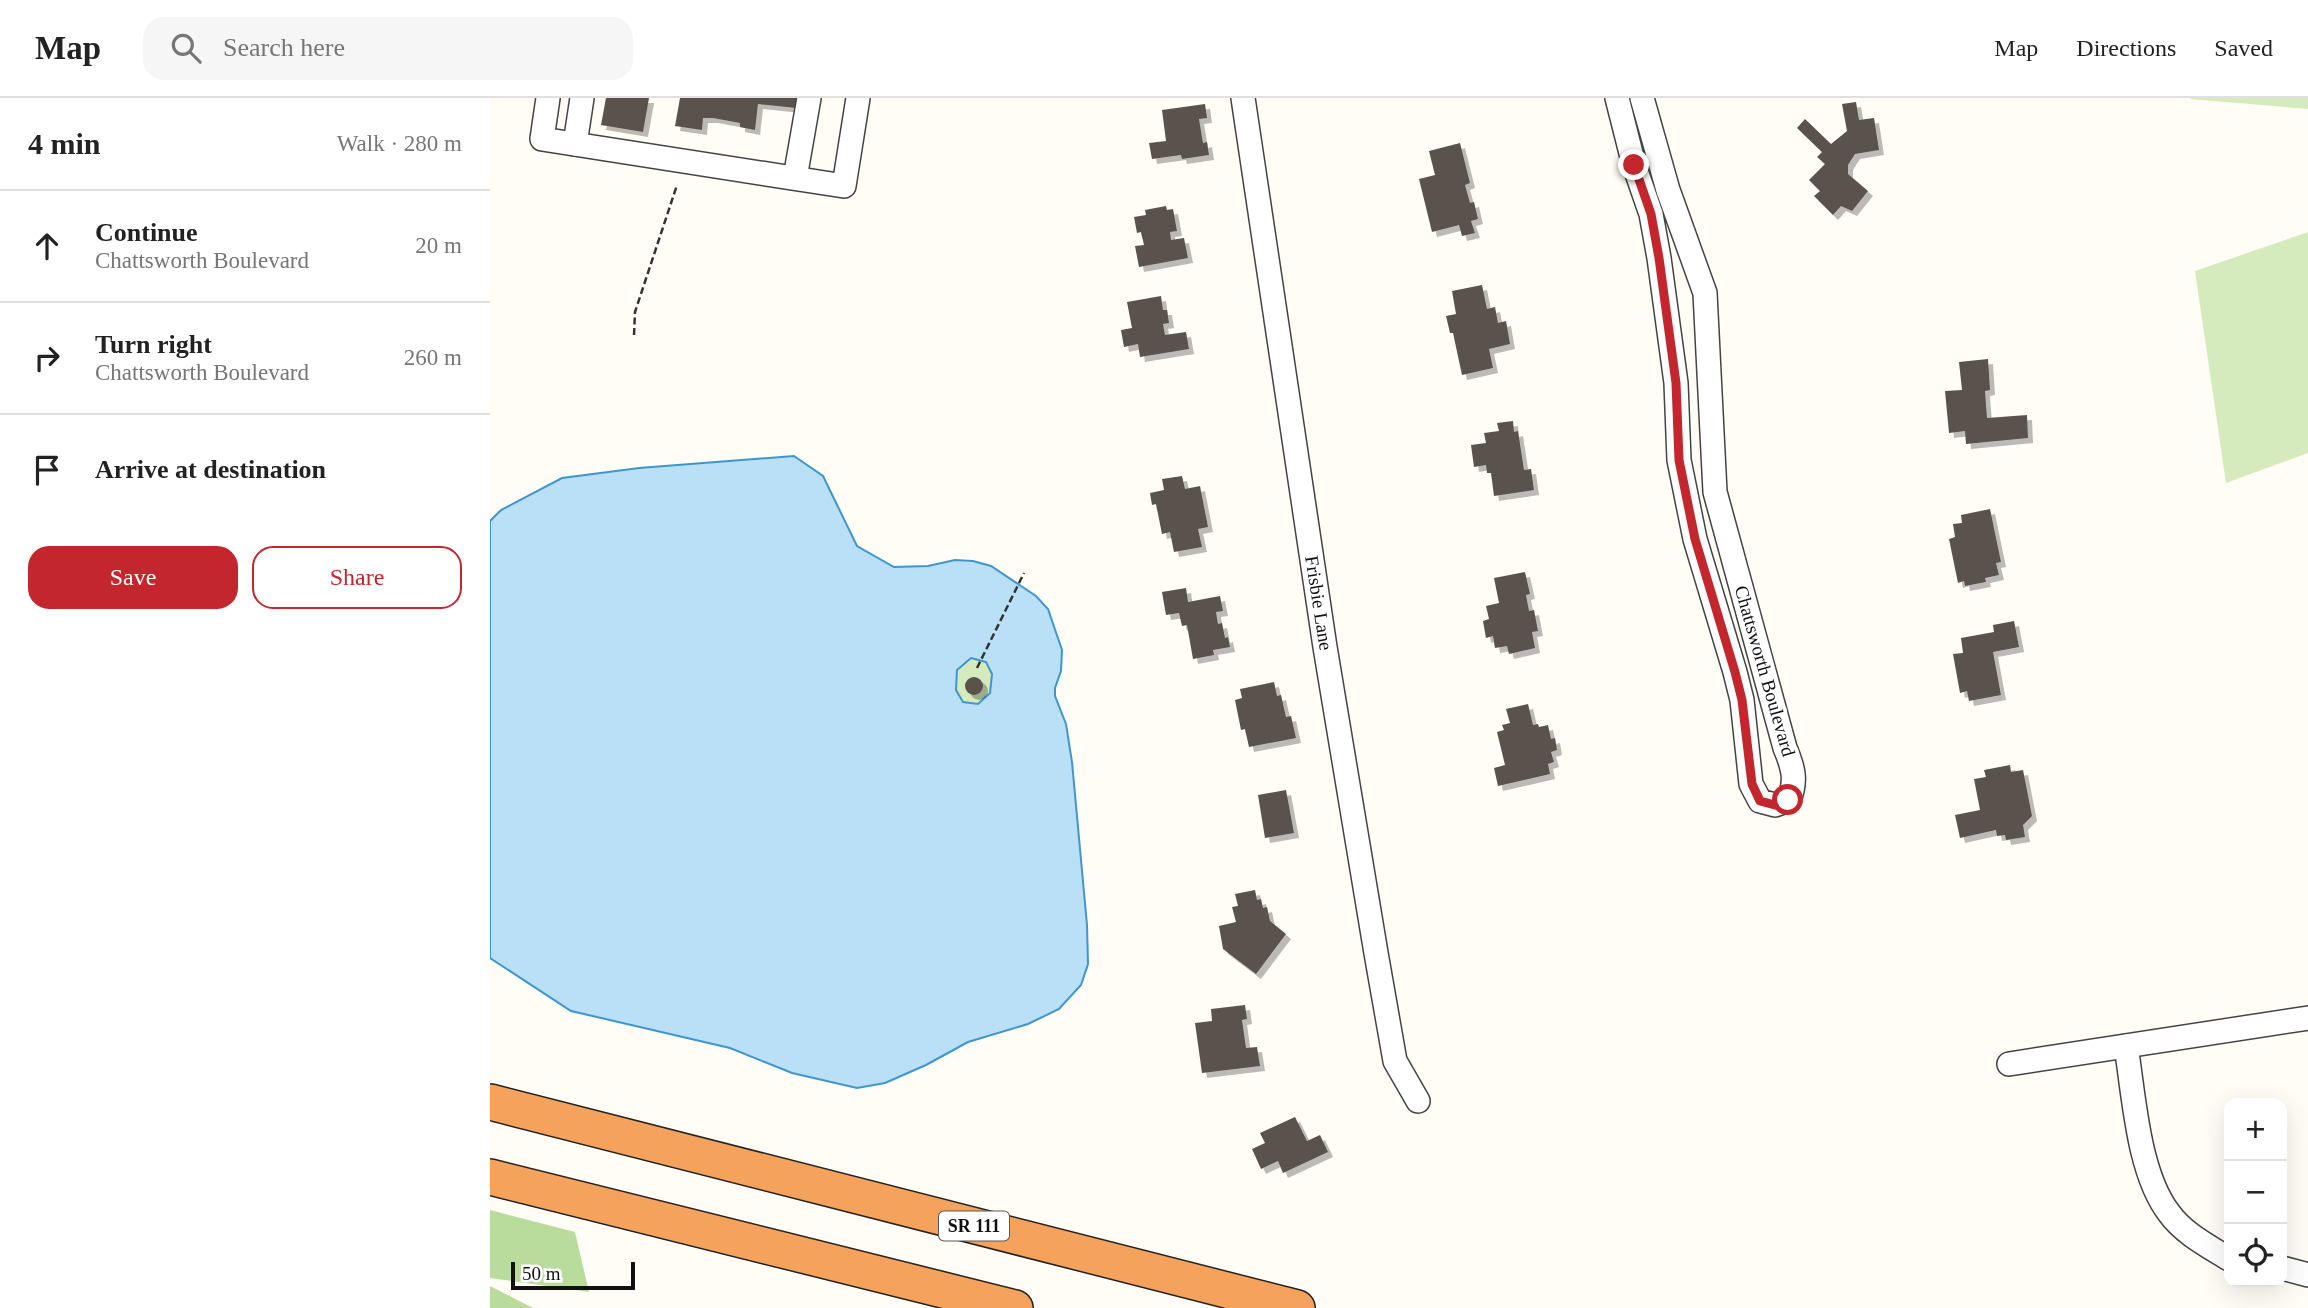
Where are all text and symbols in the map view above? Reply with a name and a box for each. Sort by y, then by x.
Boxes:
search box [143,17,633,80]
icon: search [167,29,205,67]
text: Map [35,30,101,66]
text: Search here [223,33,345,62]
text: Map [1994,35,2038,61]
text: Directions [2076,35,2176,61]
text: Saved [2214,35,2273,61]
text: 4 min [28,127,101,160]
text: Walk · 280 m [337,131,462,156]
route end [1618,149,1649,180]
text: Continue [95,218,198,247]
icon: ahead [28,227,66,265]
text: 20 m [415,233,462,258]
text: Chattsworth Boulevard [95,248,309,273]
text: Turn right [95,330,212,359]
icon: right [28,339,66,377]
text: 260 m [404,345,462,370]
text: Chattsworth Boulevard [95,360,309,385]
icon: arrive [28,451,66,489]
text: Arrive at destination [95,455,326,484]
button: Save [28,546,238,609]
button: Share [252,546,462,609]
street label: Frisbie Lane [1301,554,1337,652]
street label: Chattsworth Boulevard [1731,583,1800,759]
route start [1772,784,1803,815]
map controls [2224,1098,2287,1287]
button: + [2224,1098,2287,1161]
button: − [2224,1161,2287,1224]
road number: SR 111 [939,1212,1009,1240]
button: locate [2224,1224,2287,1287]
scale bar [511,1259,635,1291]
text: 50 m [522,1263,561,1284]

